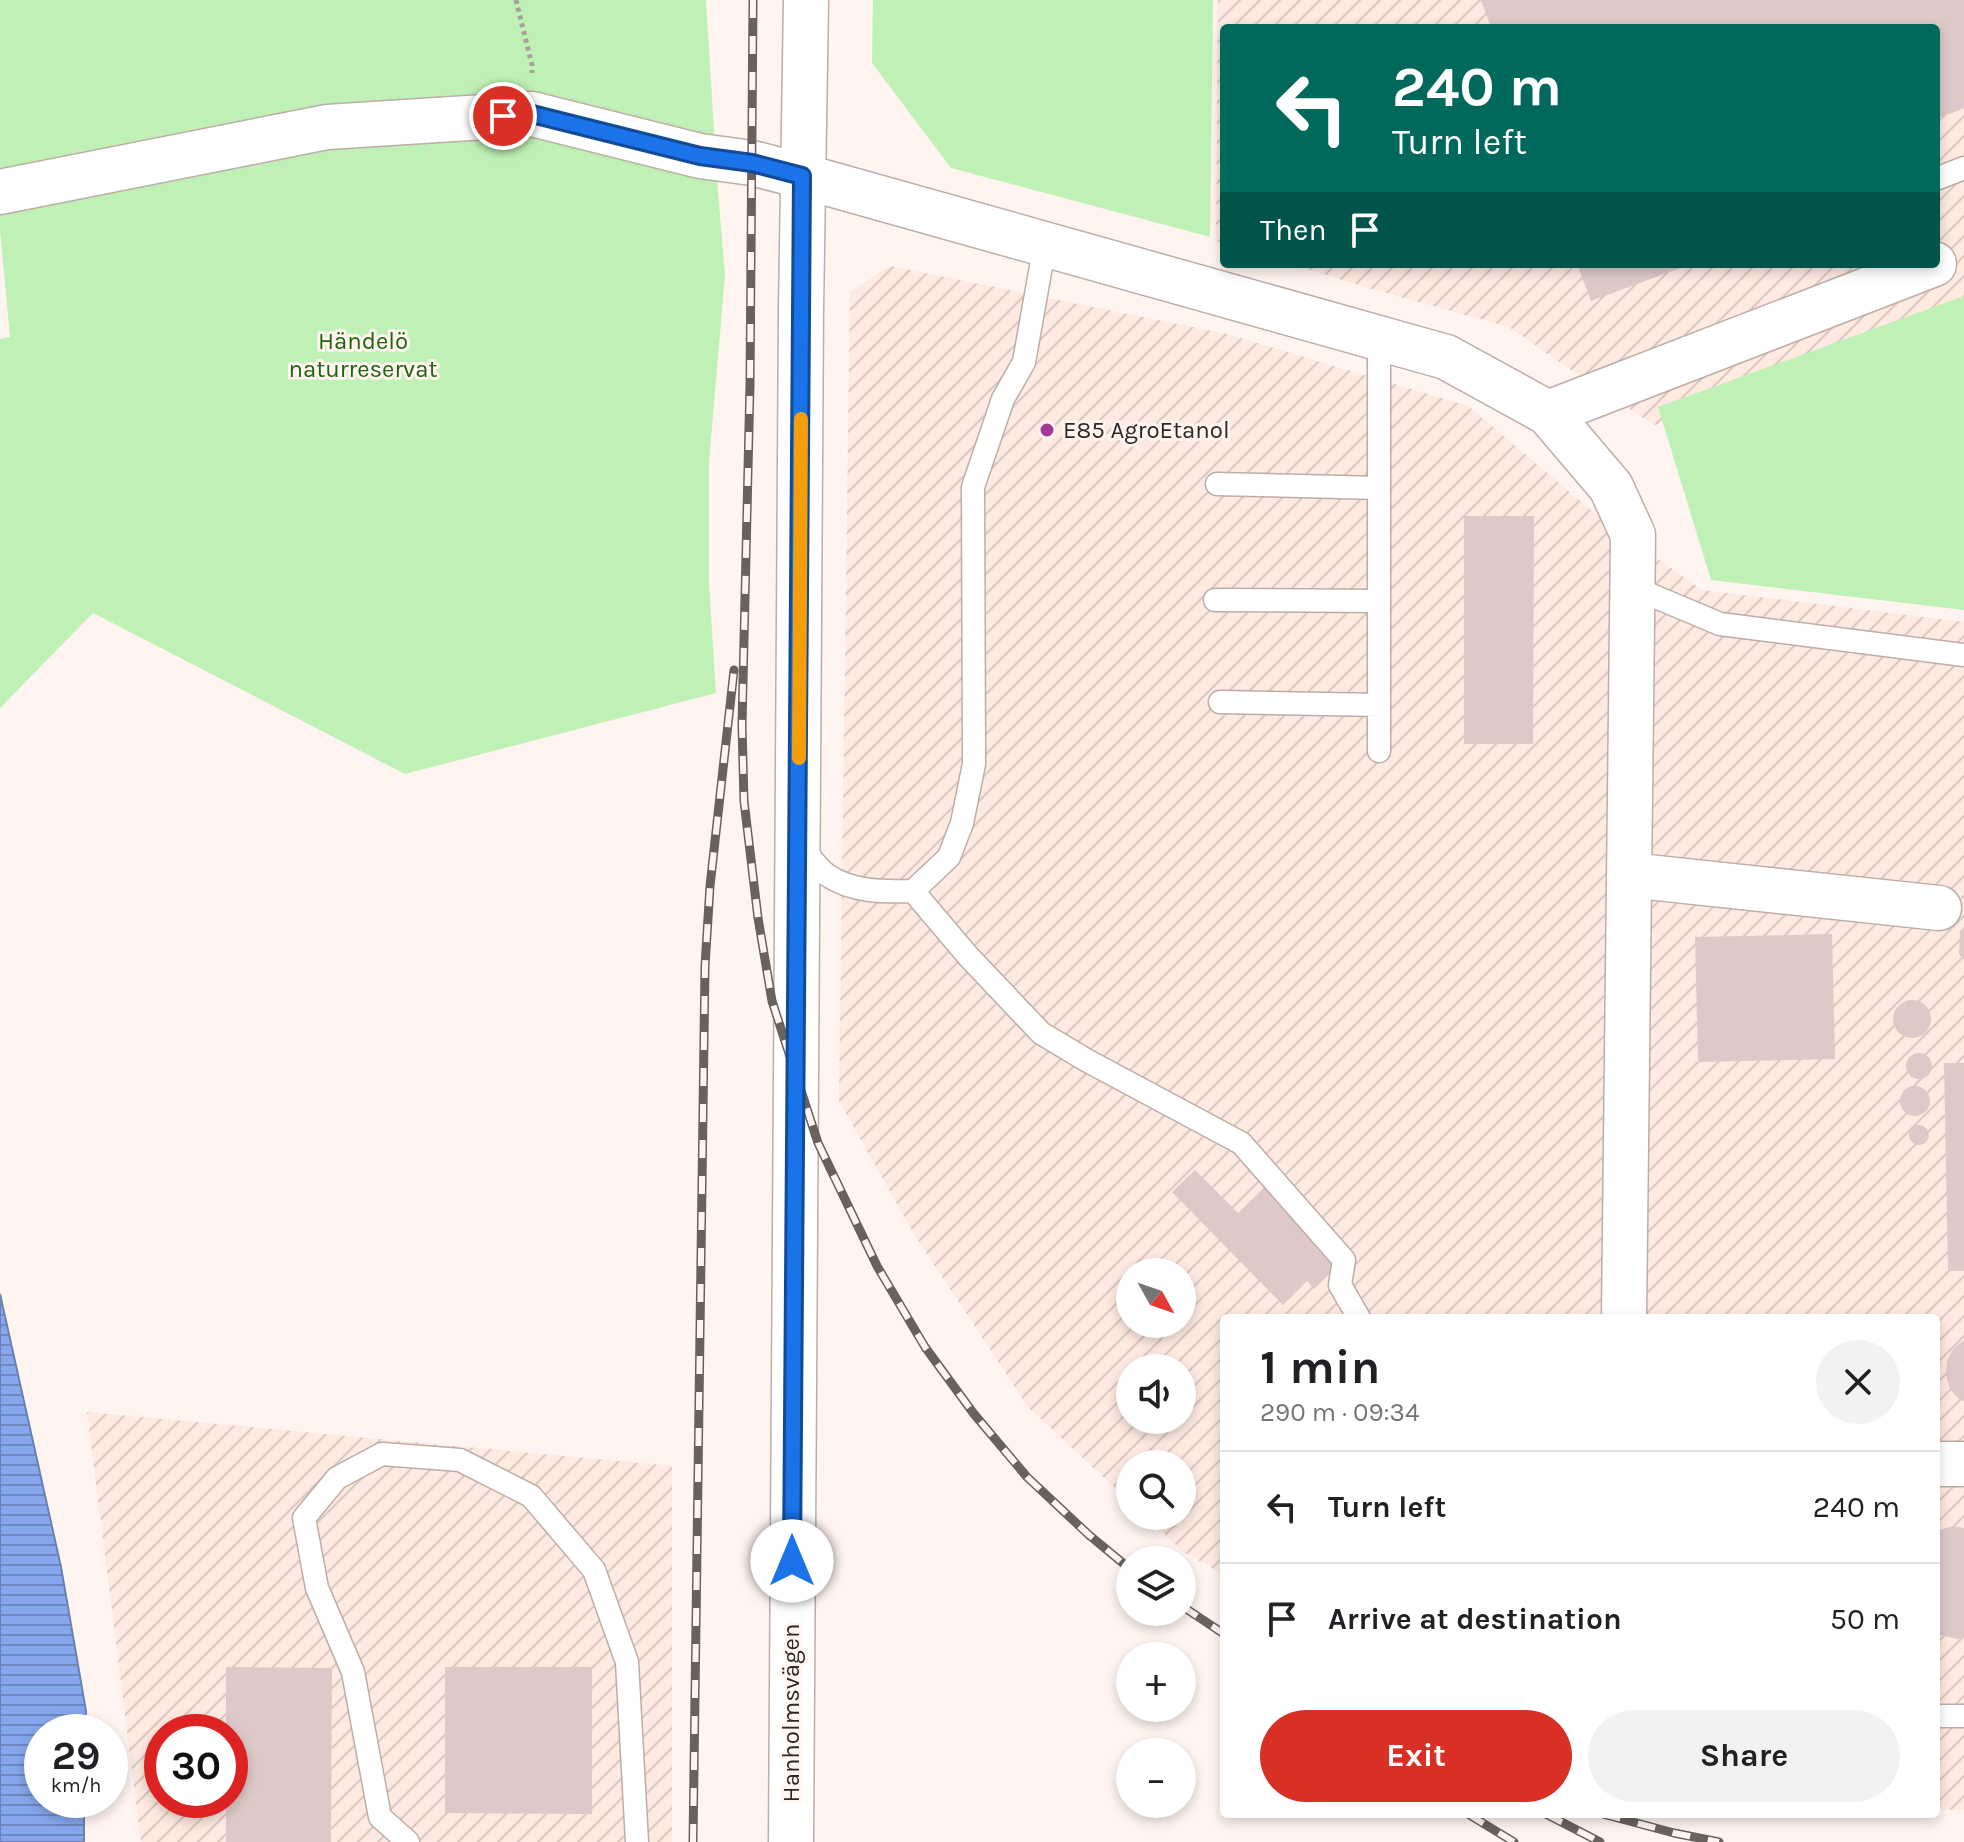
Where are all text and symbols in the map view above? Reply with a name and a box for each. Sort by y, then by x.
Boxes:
text: 240 m [1392,54,1562,119]
icon: left [1260,56,1364,160]
pin [469,82,537,150]
icon: arrive [481,94,525,138]
text: Turn left [1392,121,1527,163]
icon: arrive [1343,208,1387,252]
text: Then [1260,212,1327,248]
park label: Händelö naturreservat [289,327,437,383]
place label: E85 AgroEtanol [1063,416,1230,444]
marker: E85 AgroEtanol [1038,421,1056,439]
north arrow [1116,1258,1196,1338]
map controls [1116,1258,1196,1818]
text: 1 min [1260,1339,1380,1395]
button: close [1816,1340,1900,1424]
button: sound [1116,1354,1196,1434]
text: 290 m · 09:34 [1260,1397,1419,1428]
button: search [1116,1450,1196,1530]
icon: left [1260,1485,1304,1529]
text: Turn left [1328,1489,1446,1525]
text: 240 m [1813,1489,1900,1525]
position arrow [750,1519,834,1603]
button: layers [1116,1546,1196,1626]
icon: arrive [1260,1597,1304,1641]
text: Arrive at destination [1328,1601,1622,1637]
text: 50 m [1830,1601,1900,1637]
street label: Hanholmsvägen [777,1624,805,1802]
button: + [1116,1642,1196,1722]
button: Exit [1260,1710,1572,1802]
button: Share [1588,1710,1900,1802]
speed limit sign: 30 [144,1714,248,1818]
text: 29 [52,1732,100,1779]
button: − [1116,1738,1196,1818]
text: km/h [51,1774,101,1797]

